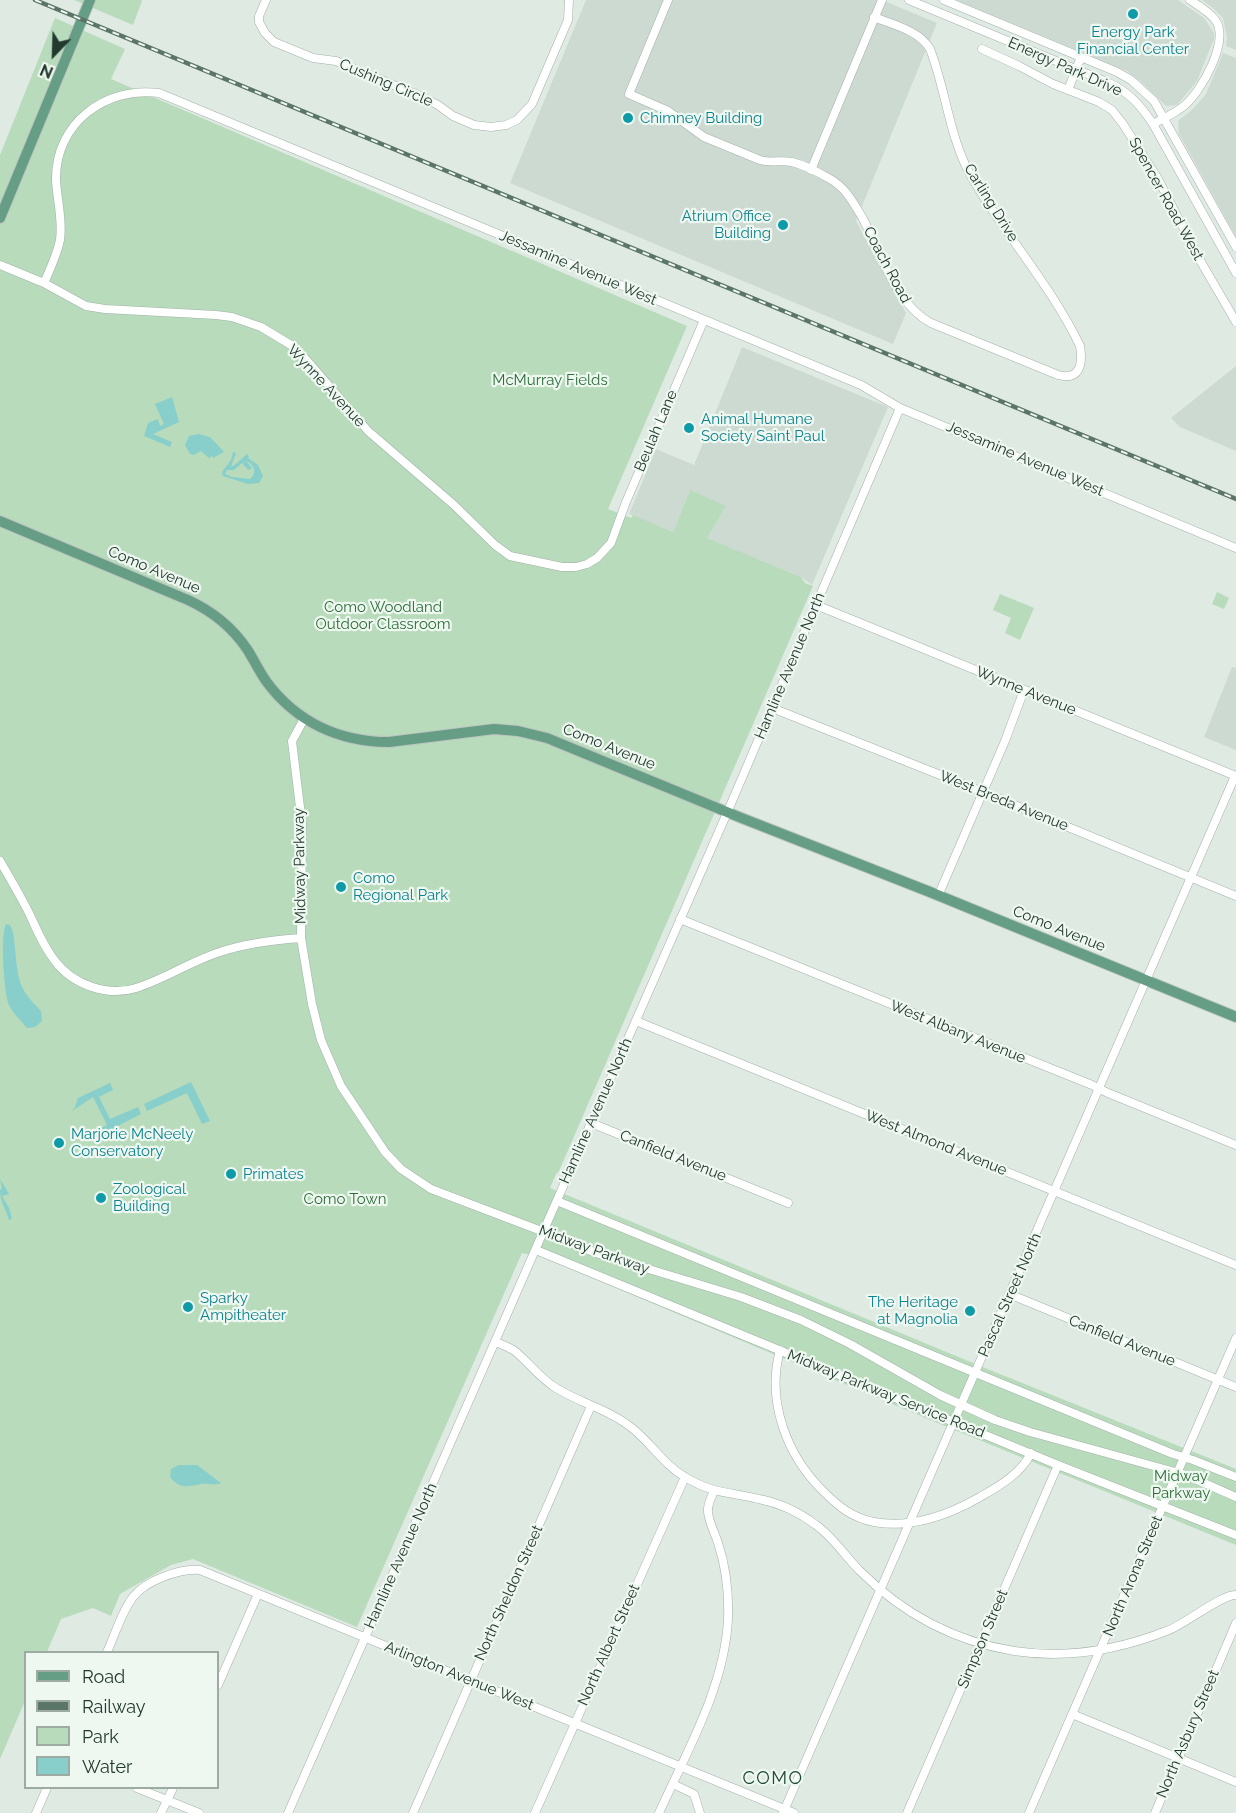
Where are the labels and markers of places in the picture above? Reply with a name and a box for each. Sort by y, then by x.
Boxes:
marker: Energy Park Financial Center [1126,7,1140,21]
place label: Energy Park Financial Center [1077,23,1189,58]
place label: Chimney Building [640,109,762,127]
marker: Chimney Building [621,111,635,125]
place label: Atrium Office Building [682,207,771,242]
marker: Atrium Office Building [776,218,790,232]
place label: Animal Humane Society Saint Paul [701,410,825,445]
marker: Animal Humane Society Saint Paul [682,421,696,435]
place label: Como Regional Park [353,869,448,904]
marker: Como Regional Park [334,880,348,894]
place label: Marjorie McNeely Conservatory [71,1125,193,1160]
marker: Marjorie McNeely Conservatory [52,1136,66,1150]
place label: Primates [243,1165,304,1183]
marker: Primates [224,1167,238,1181]
place label: Zoological Building [113,1180,186,1215]
marker: Zoological Building [94,1191,108,1205]
place label: Sparky Ampitheater [200,1289,286,1324]
place label: The Heritage at Magnolia [868,1293,958,1328]
marker: Sparky Ampitheater [181,1300,195,1314]
marker: The Heritage at Magnolia [963,1304,977,1318]

